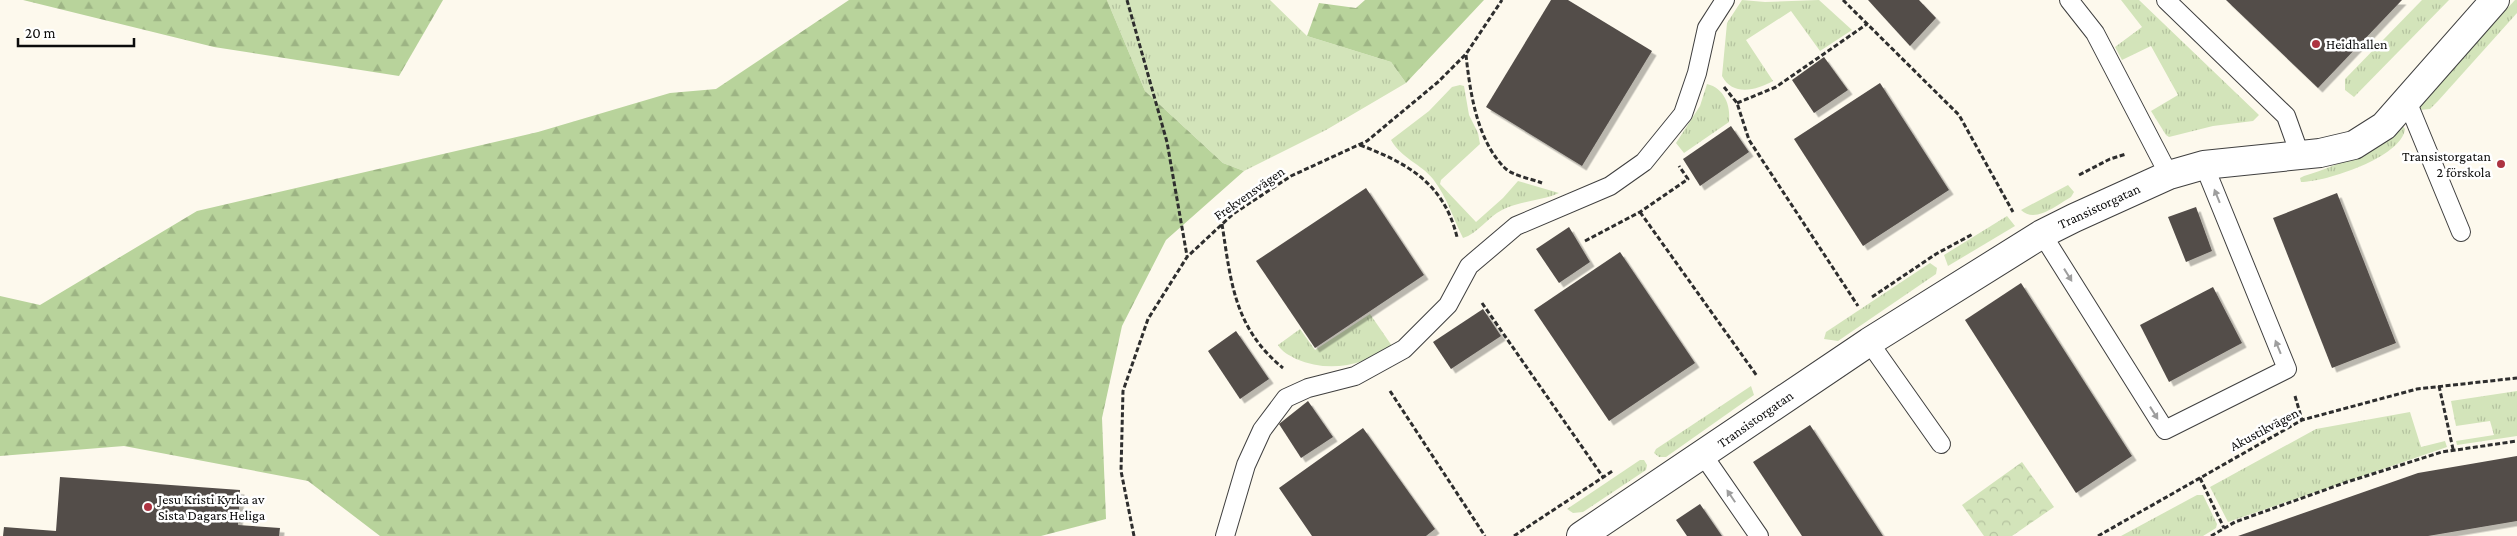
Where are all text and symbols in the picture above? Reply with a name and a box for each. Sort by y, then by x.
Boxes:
scale bar [18,15,134,47]
text: 20 m [25,25,56,41]
place label: Heidhallen [2326,36,2388,52]
marker: Heidhallen [2310,38,2322,50]
place label: Transistorgatan 2 förskola [2402,148,2492,180]
marker: Transistorgatan 2 förskola [2495,158,2507,170]
street label: Frekvensvägen [1211,162,1288,223]
street label: Transistorgatan [2055,180,2143,232]
one-way arrow [2213,188,2221,203]
one-way arrow [2064,269,2073,282]
one-way arrow [2273,340,2281,354]
street label: Transistorgatan [1714,387,1796,451]
street label: Akustikvägen [2227,404,2301,454]
one-way arrow [2149,407,2159,420]
one-way arrow [1726,489,1736,503]
place label: Jesu Kristi Kyrka av Sista Dagars Heliga [156,491,266,523]
marker: Jesu Kristi Kyrka av Sista Dagars Heliga [142,501,154,513]

